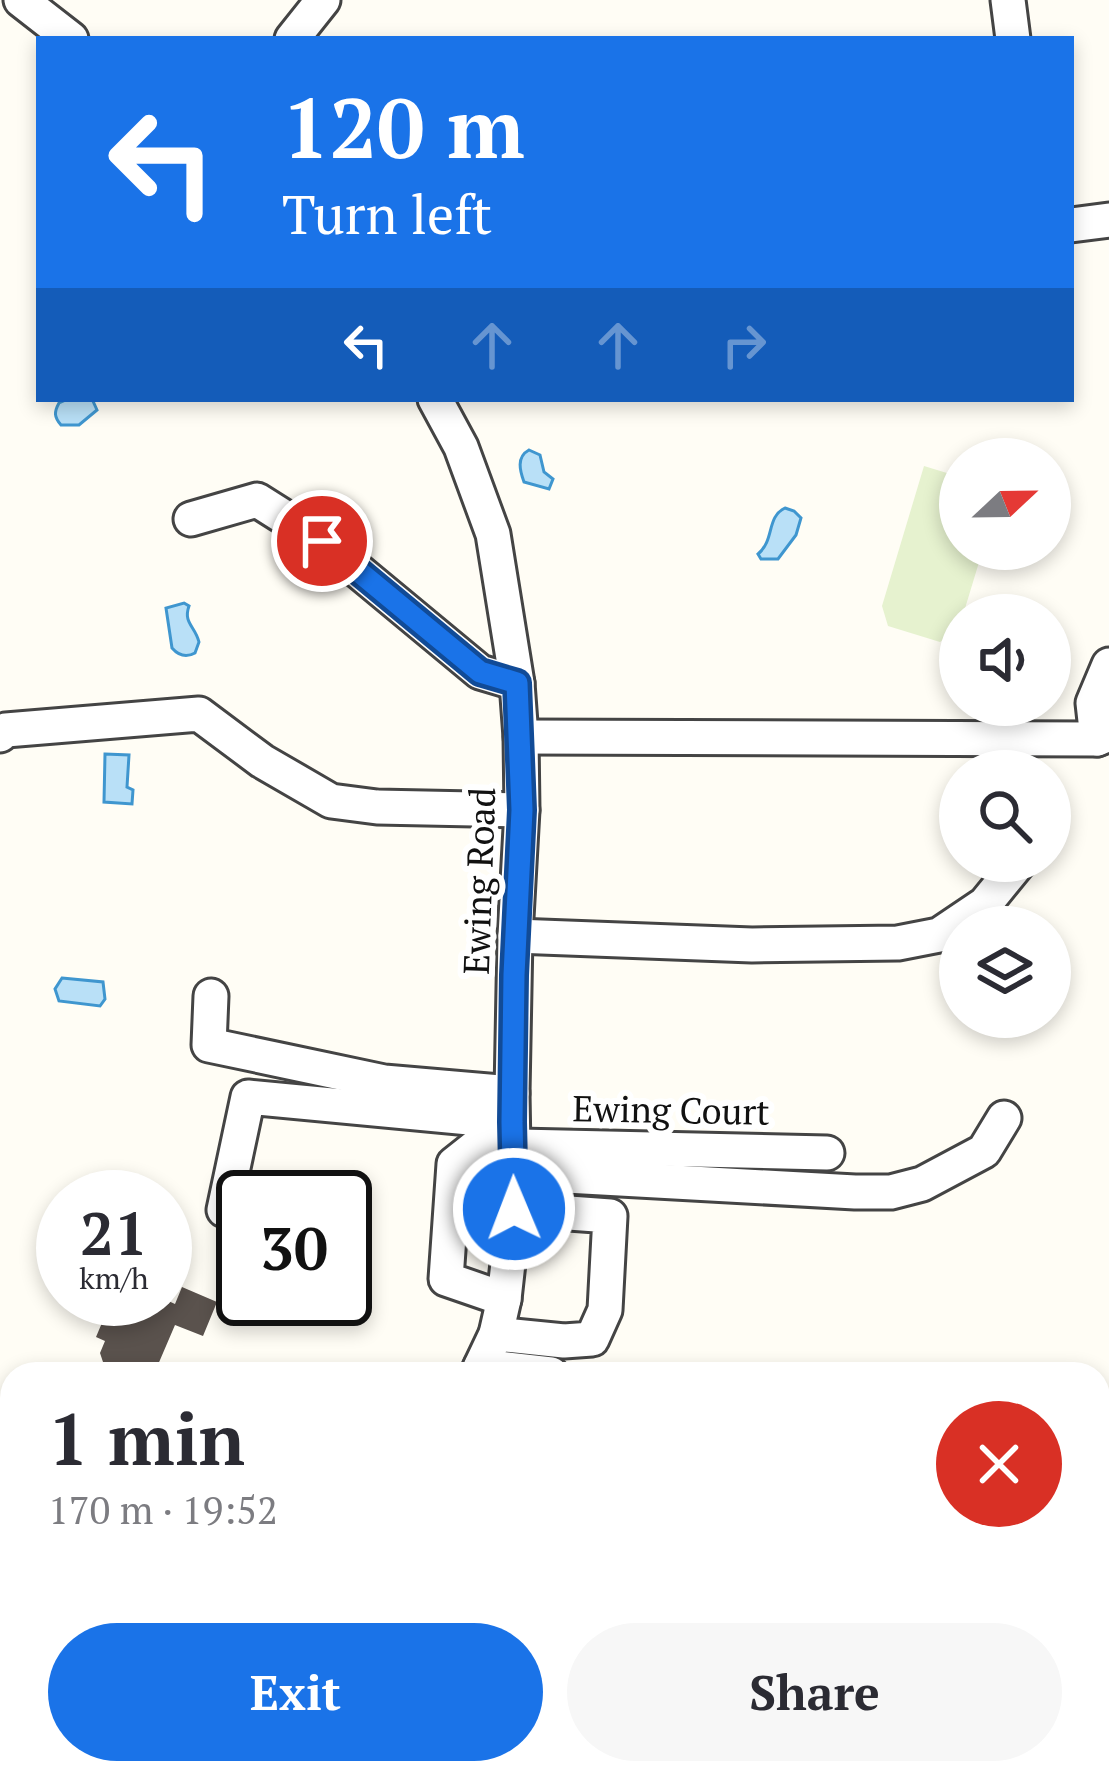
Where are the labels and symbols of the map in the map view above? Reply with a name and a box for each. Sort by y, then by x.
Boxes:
north arrow [939,438,1071,570]
pin [271,490,373,592]
street label: Ewing Road [452,787,505,975]
street label: Ewing Court [572,1084,770,1135]
position arrow [451,1146,577,1272]
speed limit sign: 30 [216,1170,372,1326]

